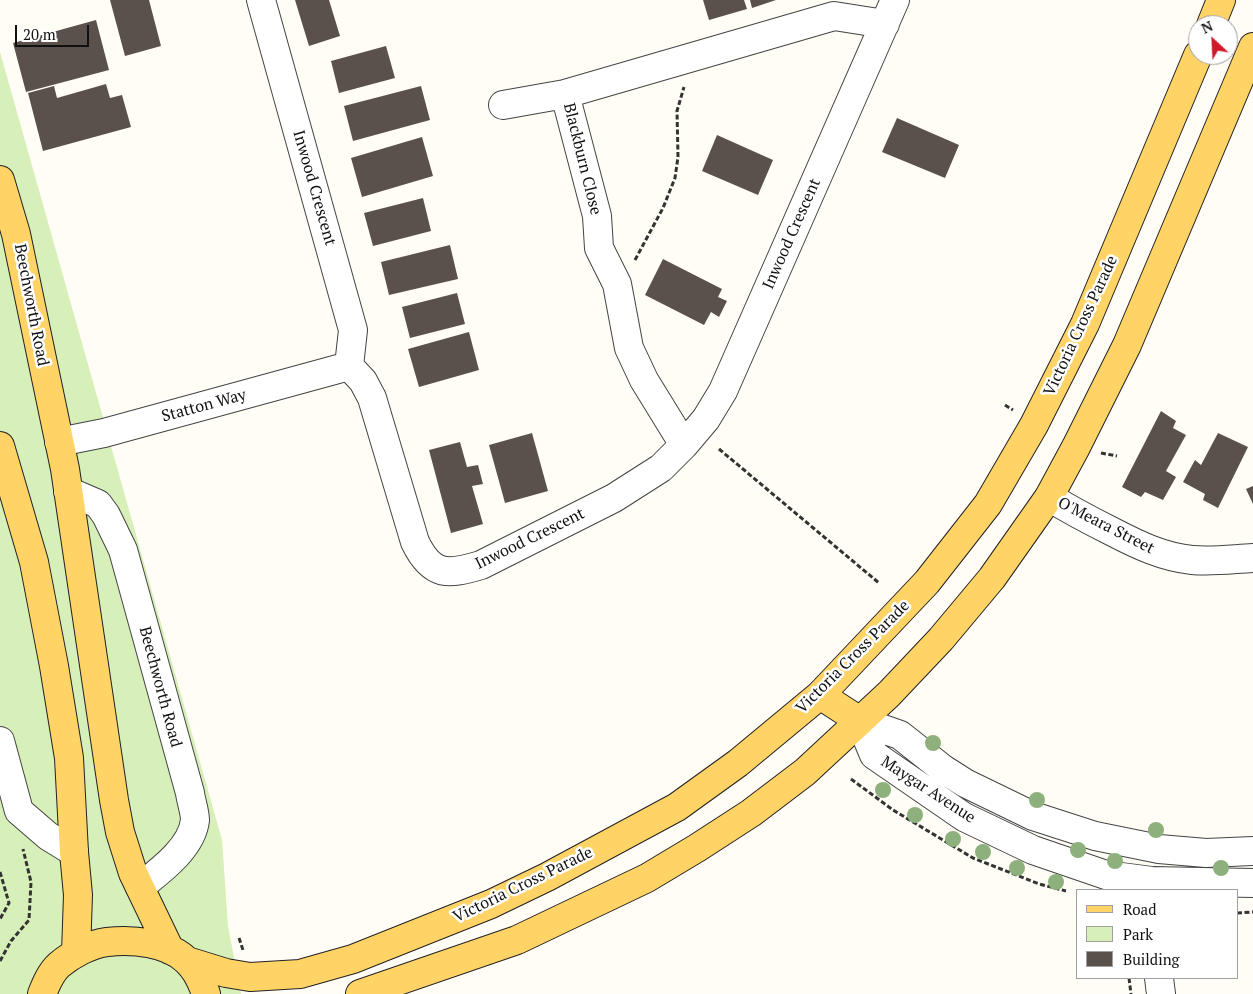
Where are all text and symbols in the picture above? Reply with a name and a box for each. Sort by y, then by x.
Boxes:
scale bar [18,15,91,47]
north arrow [1188,15,1238,65]
text: N [1198,16,1216,38]
text: 20 m [23,24,56,44]
street label: Blackburn Close [559,101,605,217]
street label: Inwood Crescent [288,128,340,248]
street label: Inwood Crescent [759,176,825,292]
street label: Beechworth Road [10,242,52,368]
street label: Victoria Cross Parade [1040,253,1122,399]
street label: Statton Way [160,386,248,426]
street label: O'Meara Street [1055,493,1157,559]
street label: Inwood Crescent [472,504,588,574]
street label: Victoria Cross Parade [792,596,914,718]
street label: Beechworth Road [135,625,185,749]
street label: Maygar Avenue [877,752,979,828]
street label: Victoria Cross Parade [450,843,596,927]
legend [1076,889,1238,979]
text: Road [1123,899,1156,919]
text: Park [1123,924,1153,944]
text: Building [1123,949,1180,969]

